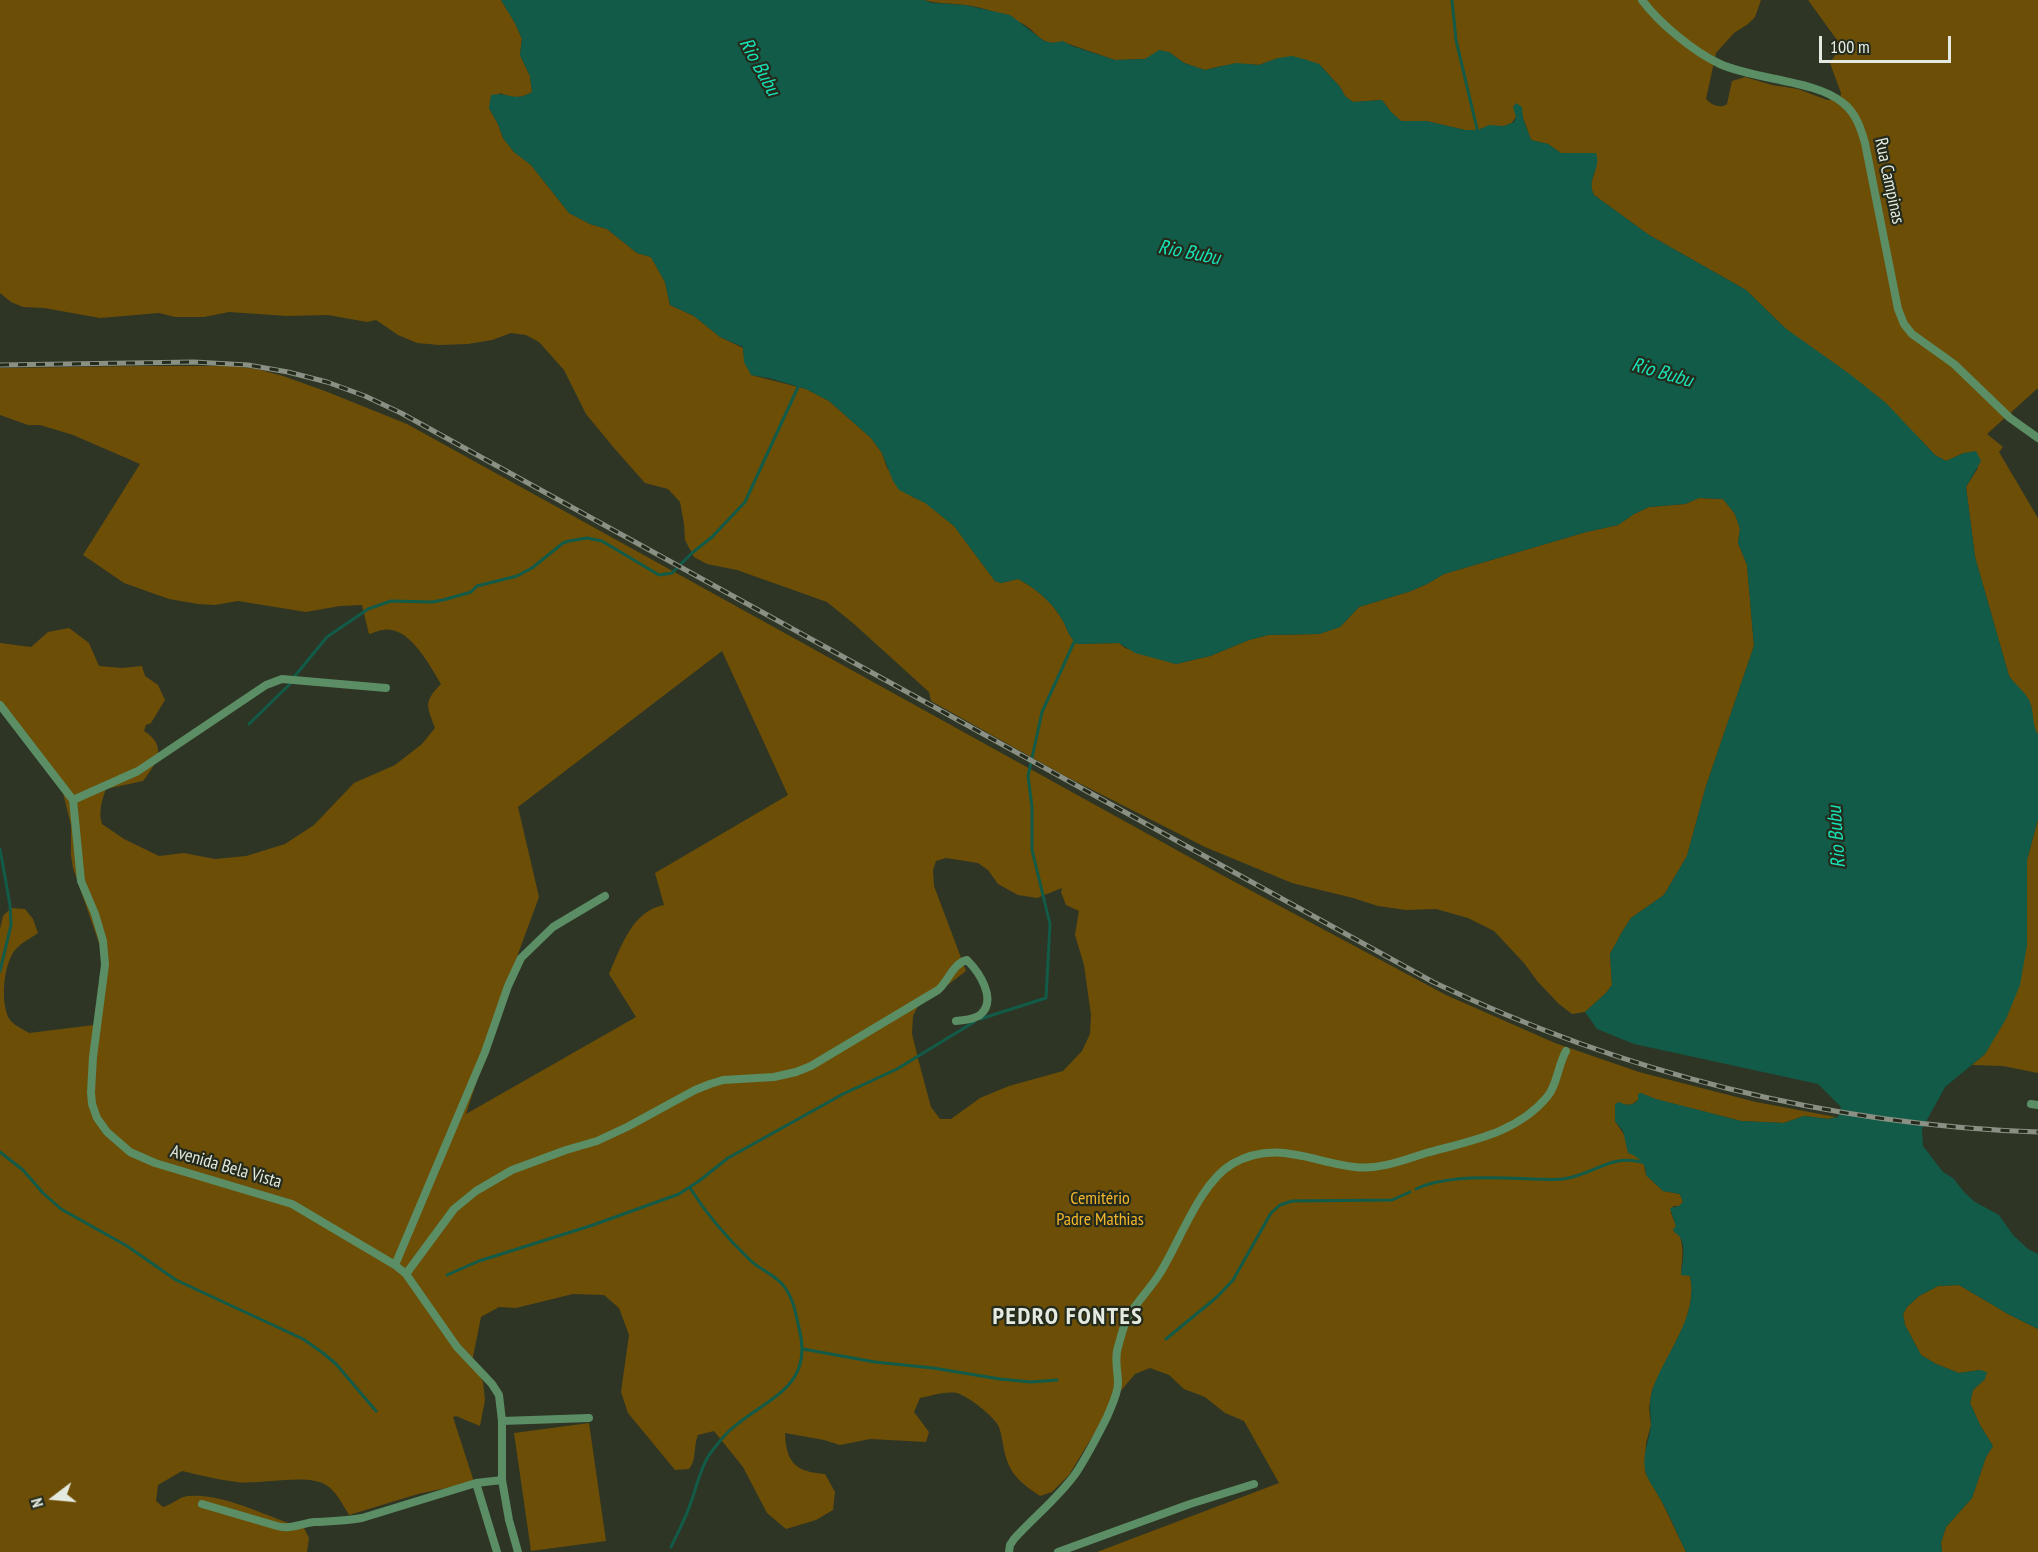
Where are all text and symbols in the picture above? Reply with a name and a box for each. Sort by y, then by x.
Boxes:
scale bar [1822,24,1954,62]
water label: Rio Bubu [733,34,785,100]
text: 100 m [1830,35,1870,58]
street label: Rua Campinas [1869,136,1909,226]
water label: Rio Bubu [1156,235,1222,271]
water label: Rio Bubu [1629,353,1695,393]
water label: Rio Bubu [1823,805,1851,869]
street label: Avenida Bela Vista [168,1141,284,1193]
park label: Cemitério Padre Mathias [1056,1188,1144,1230]
district label: PEDRO FONTES [993,1303,1143,1331]
north arrow [24,1468,84,1528]
text: N [26,1496,48,1510]

